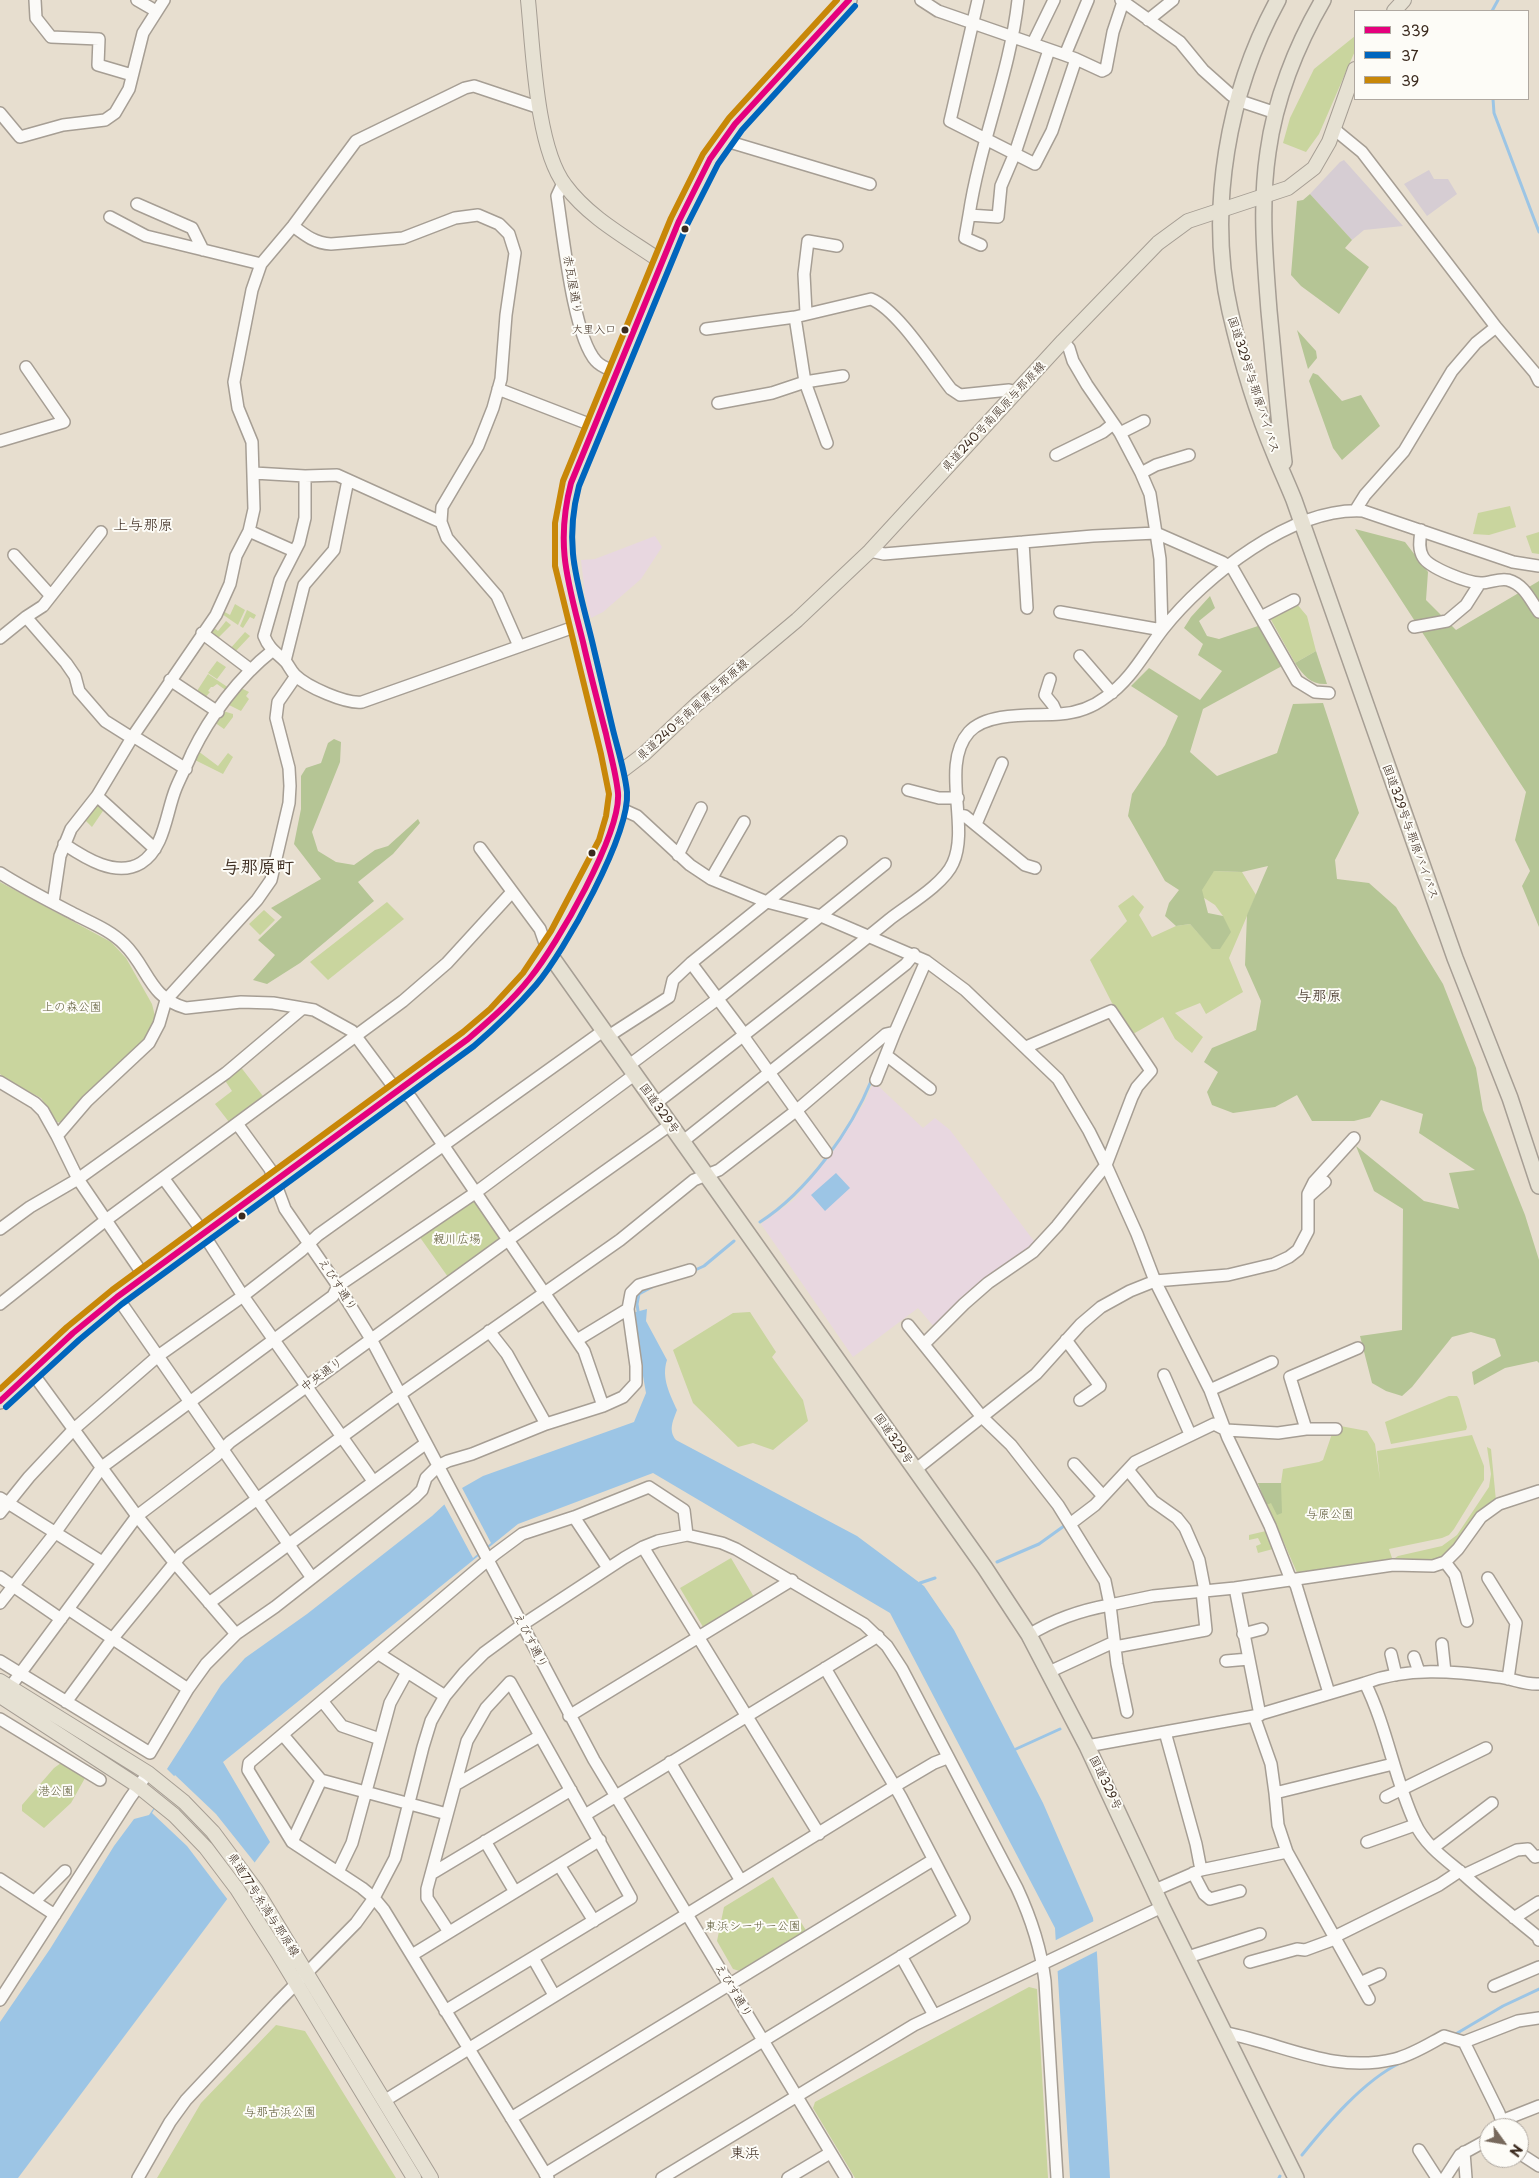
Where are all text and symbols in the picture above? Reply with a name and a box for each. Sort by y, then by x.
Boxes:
legend [1354,10,1529,100]
text: 339 [1401,18,1429,41]
text: 37 [1401,43,1419,66]
text: 39 [1401,68,1419,91]
unlabelled marker [680,224,690,234]
street label: 赤瓦屋通り [560,254,584,316]
street label: 国道329号与那原バイパス [1224,315,1282,455]
place label: 大里入口 [572,323,616,337]
marker: 大里入口 [620,325,630,335]
street label: 県道240号南風原与那原線 [939,359,1049,475]
district label: 上与那原 [113,517,173,535]
street label: 県道240号南風原与那原線 [634,656,752,764]
street label: 国道329号与那原バイパス [1379,762,1441,902]
unlabelled marker [587,848,597,858]
district label: 与那原町 [222,857,294,879]
district label: 与那原 [1297,988,1341,1006]
park label: 上の森公園 [42,1001,102,1015]
street label: 国道329号 [636,1081,682,1137]
unlabelled marker [237,1211,247,1221]
park label: 親川広場 [433,1233,481,1247]
street label: えびす通り [315,1256,359,1314]
street label: 中央通り [298,1355,346,1395]
street label: 国道329号 [870,1411,916,1467]
park label: 与原公園 [1306,1508,1354,1522]
street label: えびす通り [510,1611,550,1671]
street label: 国道329号 [1086,1753,1124,1813]
park label: 港公園 [38,1785,74,1799]
street label: 県道77号糸満与那原線 [224,1850,302,1960]
park label: 東浜シーサー公園 [705,1920,801,1934]
street label: えびす通り [711,1962,755,2020]
park label: 与那古浜公園 [244,2106,316,2120]
north arrow [1479,2118,1529,2168]
text: N [1504,2140,1528,2161]
district label: 東浜 [730,2145,760,2163]

